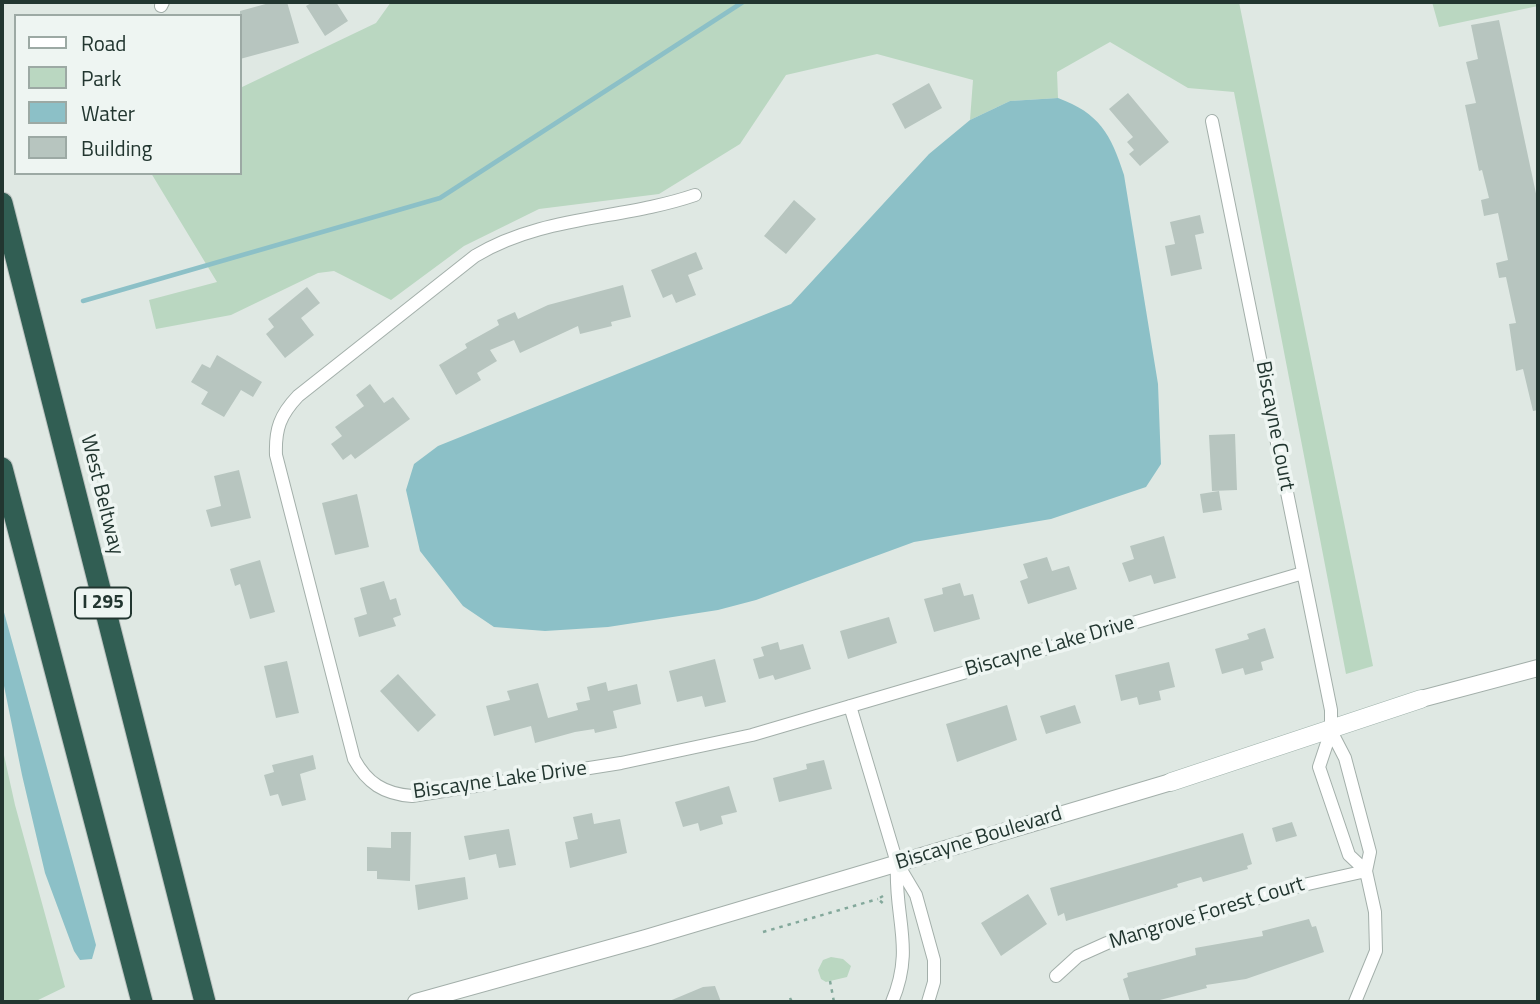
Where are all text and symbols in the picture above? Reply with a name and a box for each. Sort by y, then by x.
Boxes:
legend [14,14,242,175]
text: Road [81,27,126,59]
text: Park [81,62,121,94]
text: Water [81,97,135,129]
text: Building [81,132,152,164]
street label: Biscayne Court [1249,359,1299,493]
street label: West Beltway [74,432,128,558]
road number: I 295 [75,588,131,618]
street label: Biscayne Lake Drive [962,611,1138,683]
street label: Biscayne Lake Drive [412,756,588,806]
street label: Biscayne Boulevard [893,802,1065,876]
street label: Mangrove Forest Court [1106,872,1308,956]

